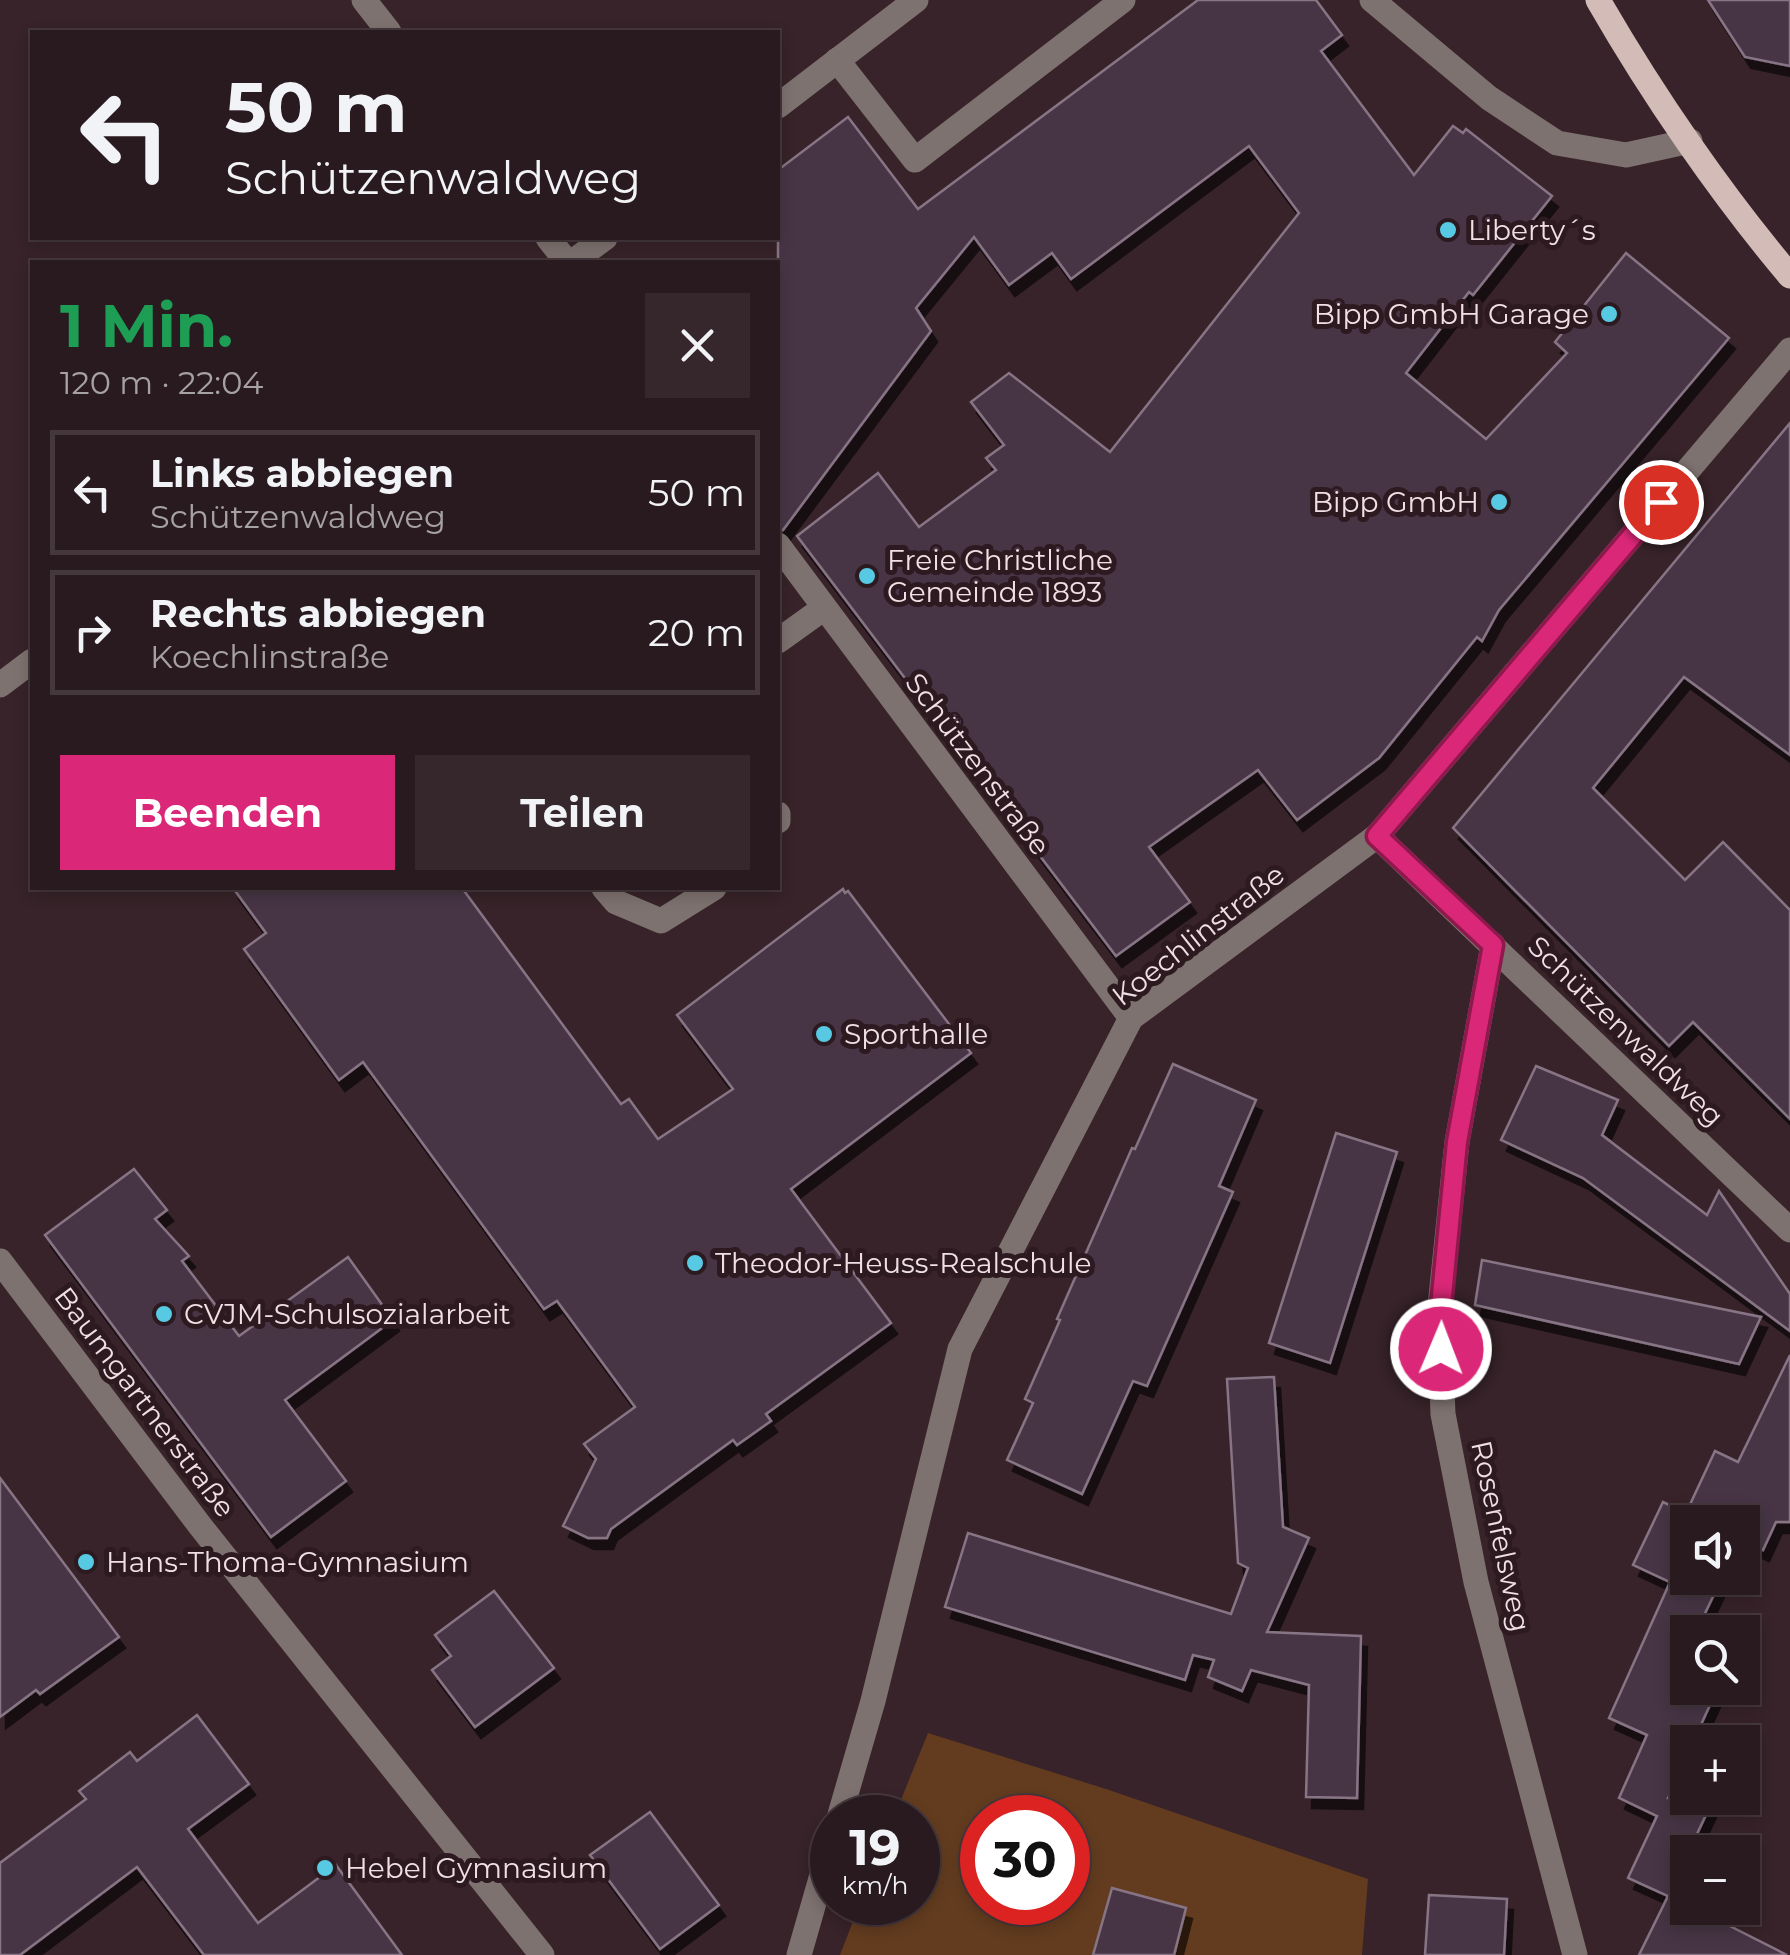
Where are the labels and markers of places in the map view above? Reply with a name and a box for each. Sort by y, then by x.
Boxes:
place label: Liberty´s [1468,213,1596,247]
marker: Liberty´s [1437,219,1459,241]
place label: Bipp GmbH Garage [1314,297,1589,331]
marker: Bipp GmbH Garage [1598,303,1620,325]
pin [1619,460,1704,545]
place label: Bipp GmbH [1312,485,1479,519]
marker: Bipp GmbH [1488,491,1510,513]
place label: Freie Christliche Gemeinde 1893 [887,543,1113,609]
marker: Freie Christliche Gemeinde 1893 [856,565,878,587]
place label: Sporthalle [844,1017,988,1051]
marker: Sporthalle [813,1023,835,1045]
place label: Theodor-Heuss-Realschule [715,1246,1091,1280]
marker: Theodor-Heuss-Realschule [684,1252,706,1274]
place label: CVJM-Schulsozialarbeit [184,1297,511,1331]
marker: CVJM-Schulsozialarbeit [153,1303,175,1325]
place label: Hans-Thoma-Gymnasium [106,1545,469,1579]
marker: Hans-Thoma-Gymnasium [75,1551,97,1573]
place label: Hebel Gymnasium [345,1851,607,1885]
marker: Hebel Gymnasium [314,1857,336,1879]

